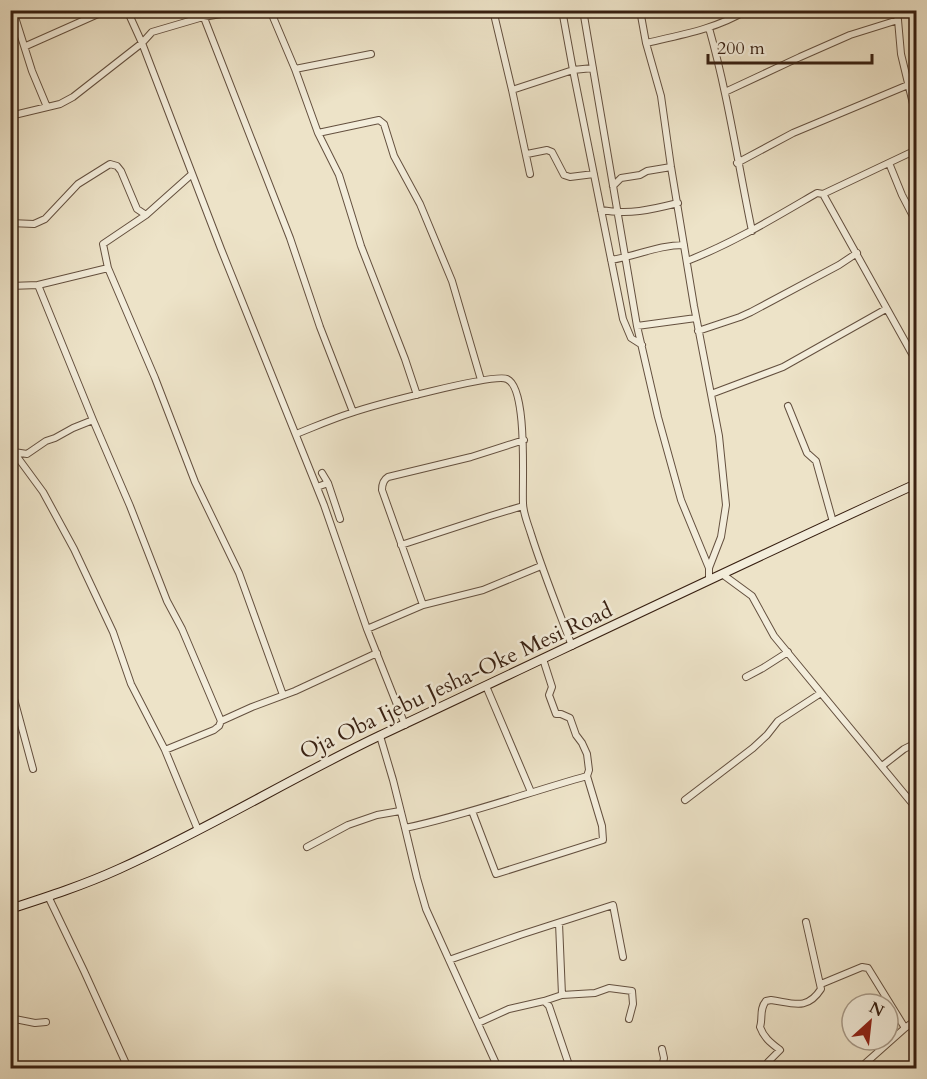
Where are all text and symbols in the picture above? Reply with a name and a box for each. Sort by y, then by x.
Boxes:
scale bar [708,27,872,65]
text: 200 m [717,36,765,61]
street label: Oja Oba Ijebu Jesha-Oke Mesi Road [295,595,617,767]
north arrow [840,992,900,1052]
text: N [865,997,888,1023]

